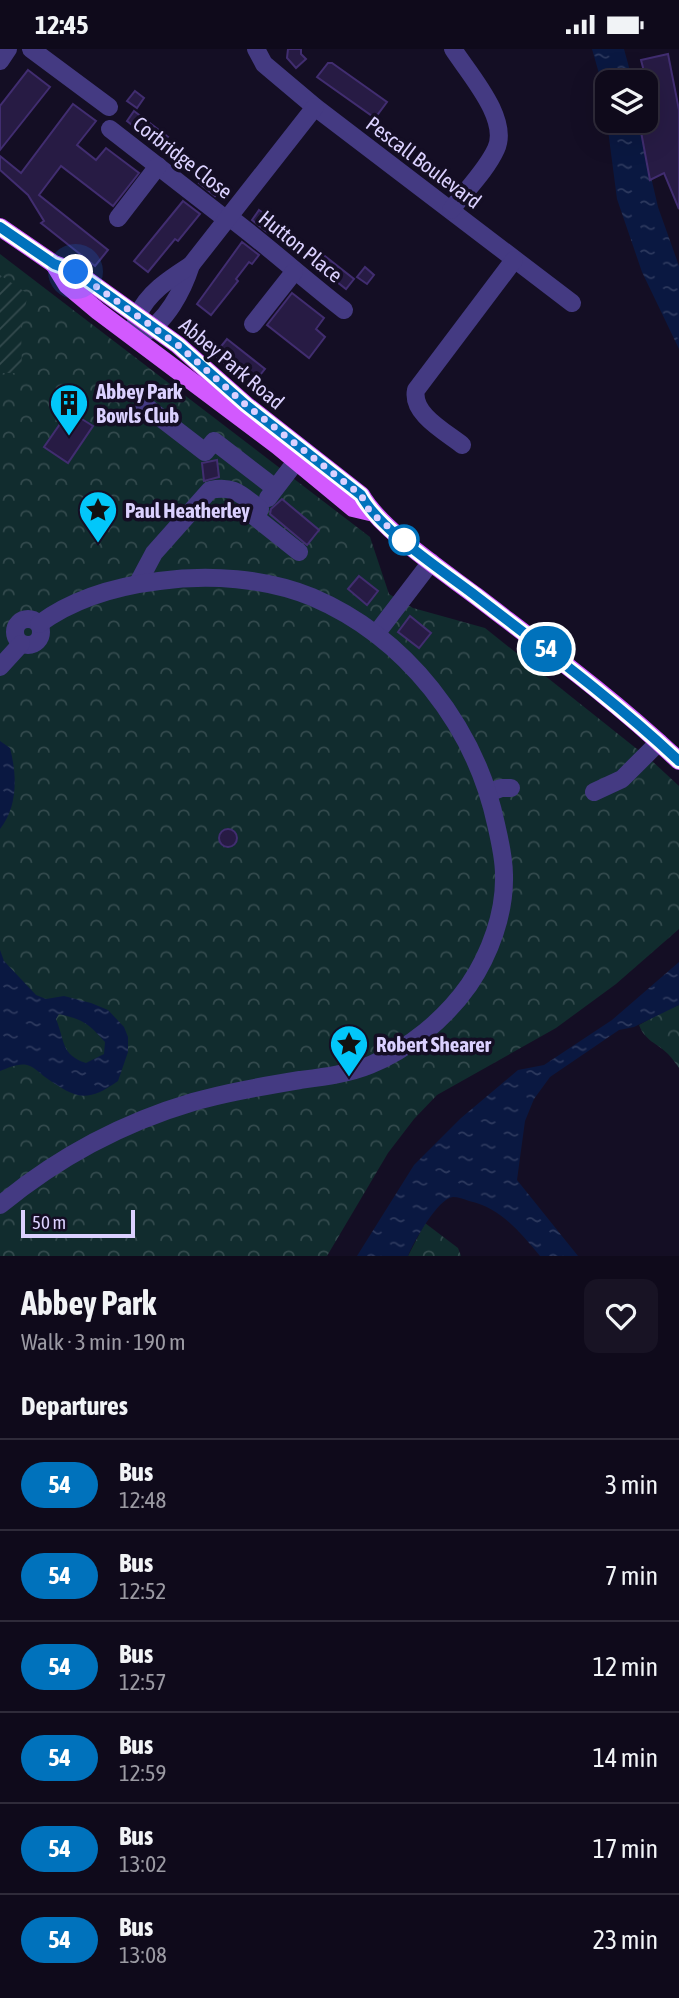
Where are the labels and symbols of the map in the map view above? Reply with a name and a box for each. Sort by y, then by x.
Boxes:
street label: Corbridge Close [129,111,237,203]
street label: Pescall Boulevard [362,111,486,213]
street label: Hutton Place [255,205,347,287]
your location [58,254,93,289]
street label: Abbey Park Road [175,312,289,414]
place label: Abbey Park Bowls Club [95,379,183,427]
building icon: Abbey Park Bowls Club [48,382,90,437]
place icon: Paul Heatherley [77,489,119,544]
place label: Paul Heatherley [125,498,250,522]
unlabelled marker [389,525,419,555]
line badge: 54 [514,626,578,672]
place icon: Robert Shearer [328,1023,370,1078]
place label: Robert Shearer [376,1032,492,1056]
scale bar [21,1207,135,1239]

